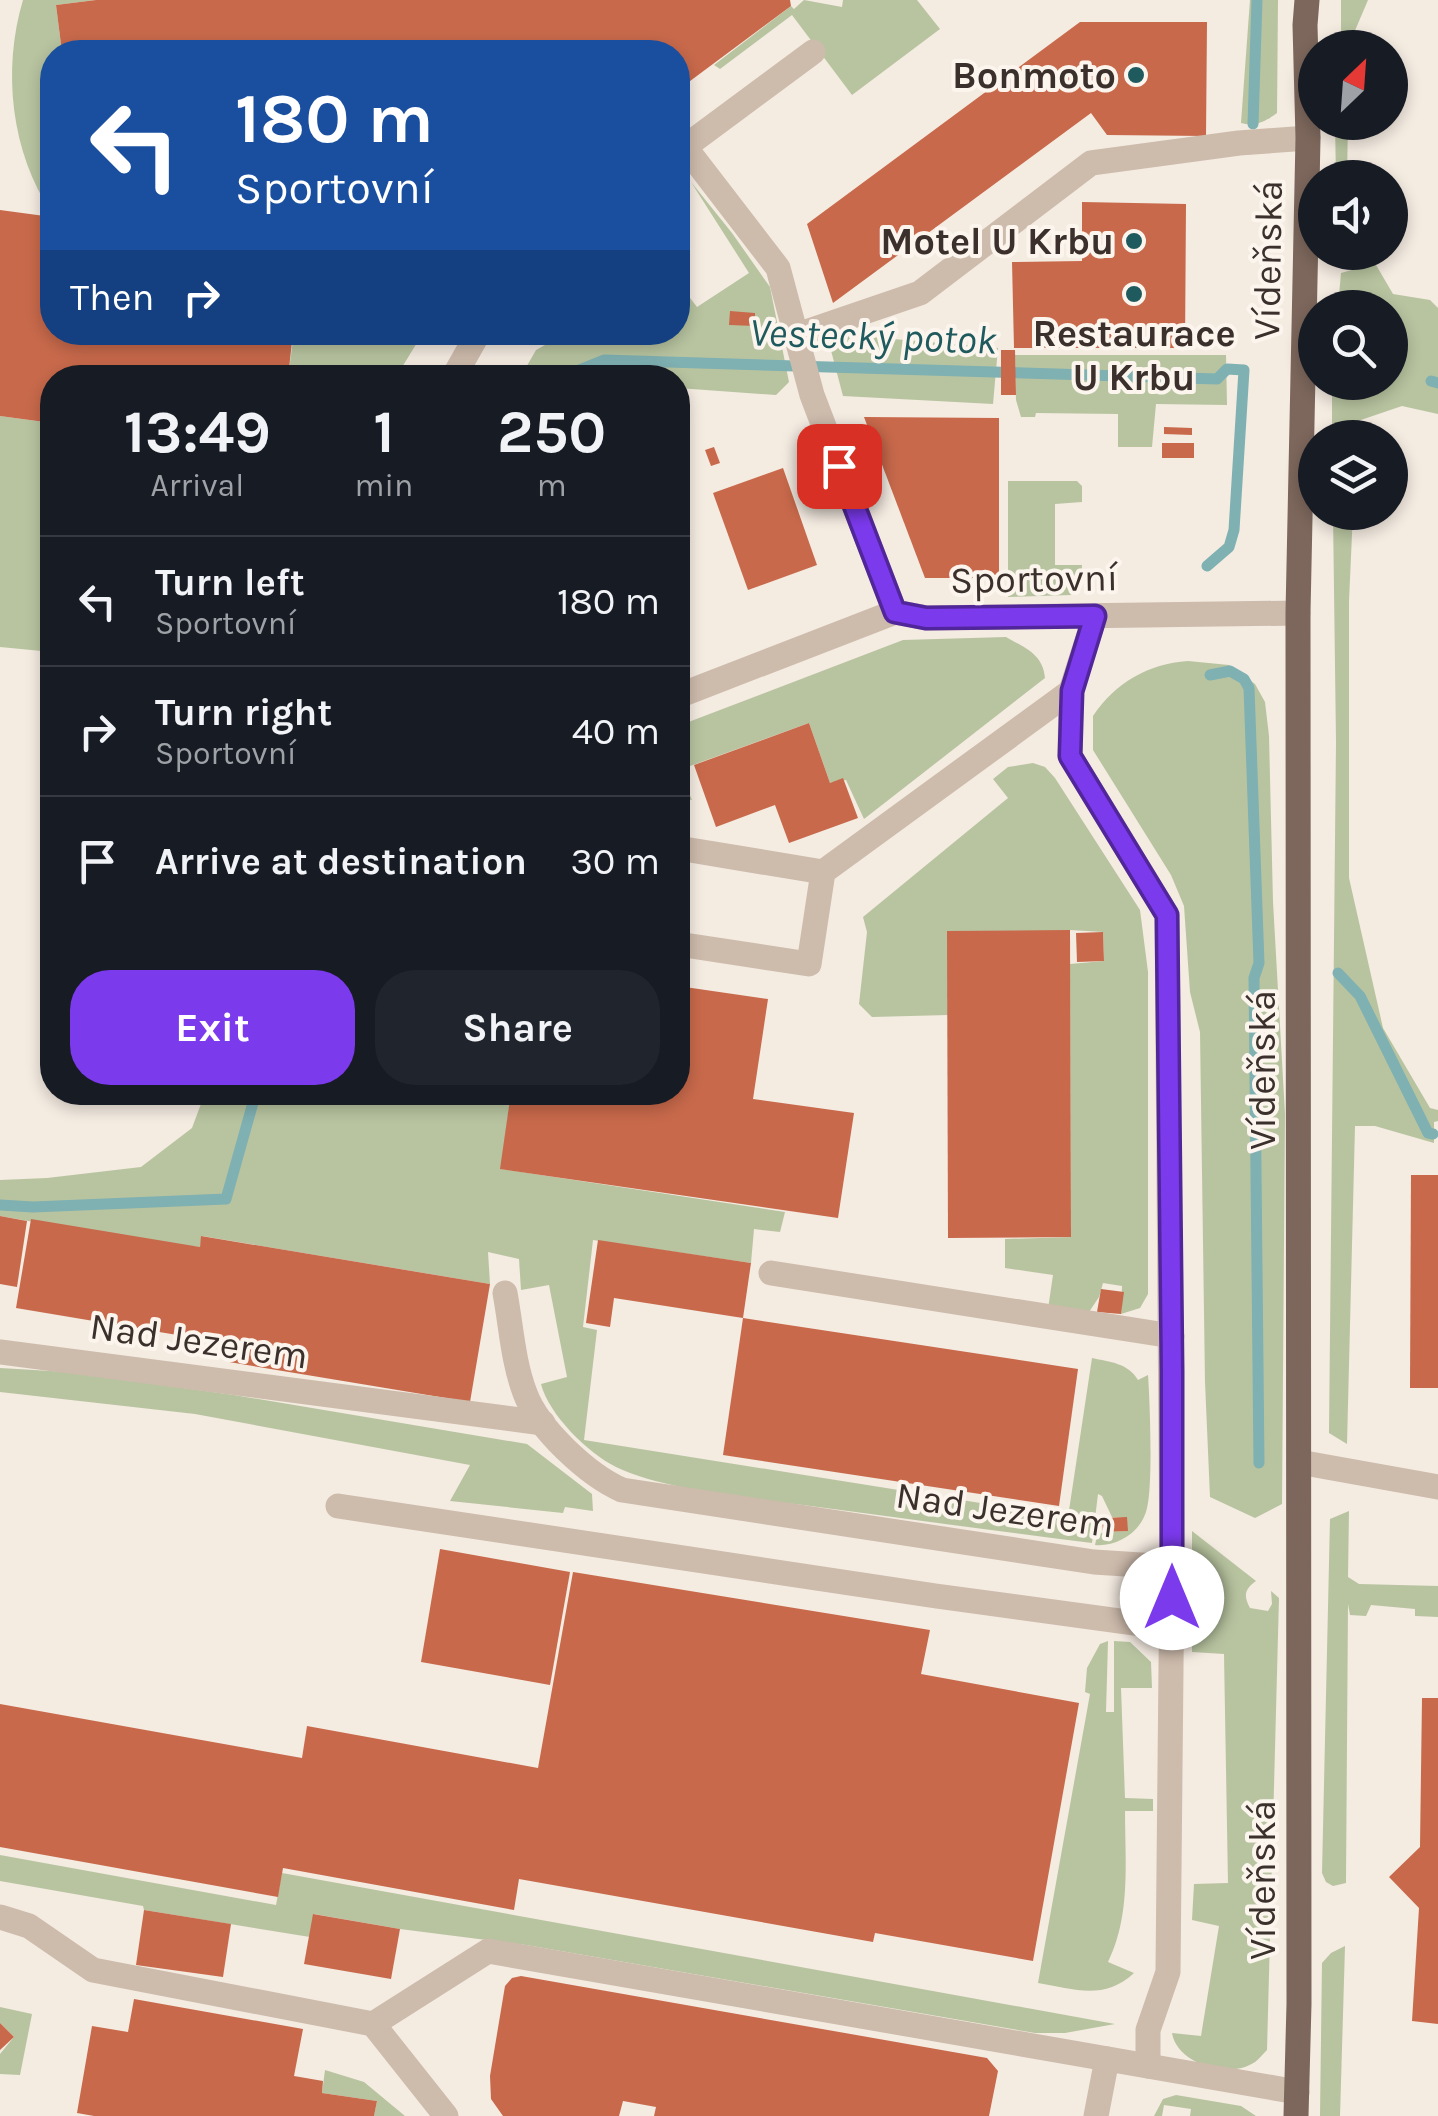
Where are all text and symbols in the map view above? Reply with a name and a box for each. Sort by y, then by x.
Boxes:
north arrow [1298,30,1408,140]
map controls [1298,30,1408,530]
place label: Bonmoto [952,53,1116,98]
marker: Bonmoto [1125,64,1147,86]
text: 180 m [235,78,434,160]
icon: left [70,80,200,210]
button: sound [1298,160,1408,270]
text: Sportovní [235,162,434,214]
street label: Vídeňská [1244,180,1292,340]
place label: Motel U Krbu [880,219,1114,264]
marker: Motel U Krbu [1123,230,1145,252]
icon: right [174,270,229,325]
text: Then [70,275,154,320]
marker: Restaurace U Krbu [1123,283,1145,305]
button: search [1298,290,1408,400]
water label: Vestecký potok [749,308,998,364]
place label: Restaurace U Krbu [1032,311,1236,400]
text: 13:49 [124,397,271,467]
text: 1 [373,397,395,467]
text: 250 [497,397,606,467]
button: layers [1298,420,1408,530]
pin [797,424,882,509]
icon: arrive [812,439,867,494]
text: Arrival [150,467,244,504]
text: min [355,467,413,504]
text: m [537,467,567,504]
street label: Sportovní [950,555,1119,603]
text: Turn left [155,560,305,605]
icon: left [70,574,125,629]
text: 180 m [557,579,660,624]
text: Sportovní [155,605,297,642]
text: Turn right [155,690,332,735]
icon: right [70,704,125,759]
text: 40 m [572,709,660,754]
text: Sportovní [155,735,297,772]
icon: arrive [70,834,125,889]
text: Arrive at destination [155,839,527,884]
text: 30 m [570,839,660,884]
button: Exit [70,970,355,1085]
button: Share [375,970,660,1085]
street label: Vídeňská [1240,990,1285,1150]
street label: Nad Jezerem [87,1303,311,1379]
street label: Nad Jezerem [893,1472,1117,1548]
position arrow [1120,1546,1224,1650]
street label: Vídeňská [1240,1800,1285,1960]

